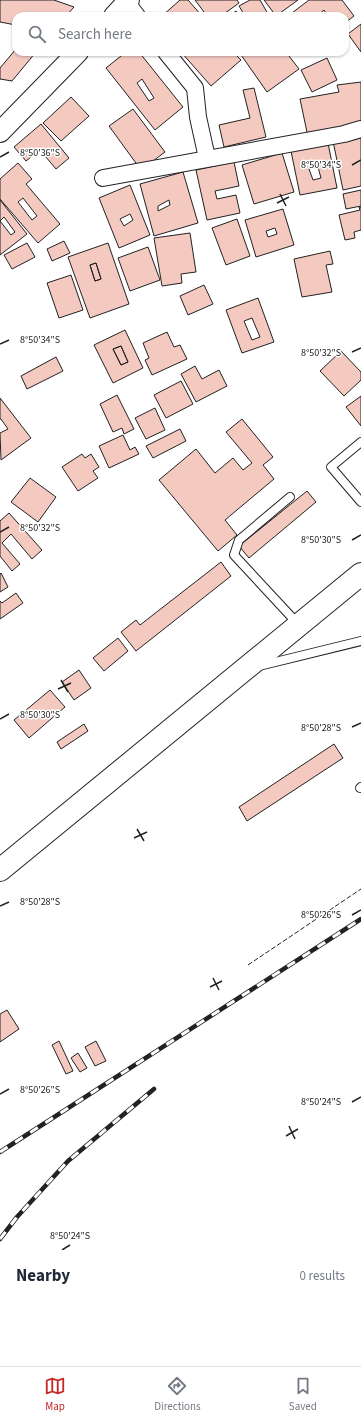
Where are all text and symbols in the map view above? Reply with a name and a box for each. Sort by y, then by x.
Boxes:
search box [12,12,349,56]
icon: search [26,23,48,45]
text: Search here [58,24,132,45]
text: 8°50'36"S [20,146,60,160]
text: 8°50'34"S [301,158,341,172]
text: 8°50'34"S [20,333,60,347]
text: 8°50'32"S [301,346,341,360]
text: 8°50'32"S [20,521,60,535]
text: 8°50'30"S [301,533,341,547]
text: 8°50'30"S [20,708,60,722]
text: 8°50'28"S [301,721,341,735]
text: 8°50'28"S [20,895,60,909]
text: 8°50'26"S [301,908,341,922]
text: 8°50'26"S [20,1083,60,1097]
text: 8°50'24"S [301,1095,341,1109]
text: 8°50'24"S [50,1229,90,1243]
text: Nearby [16,1264,70,1288]
text: 0 results [300,1267,345,1285]
tab: Map [44,1375,66,1414]
tab: Directions [154,1375,201,1414]
tab: Saved [289,1375,317,1414]

